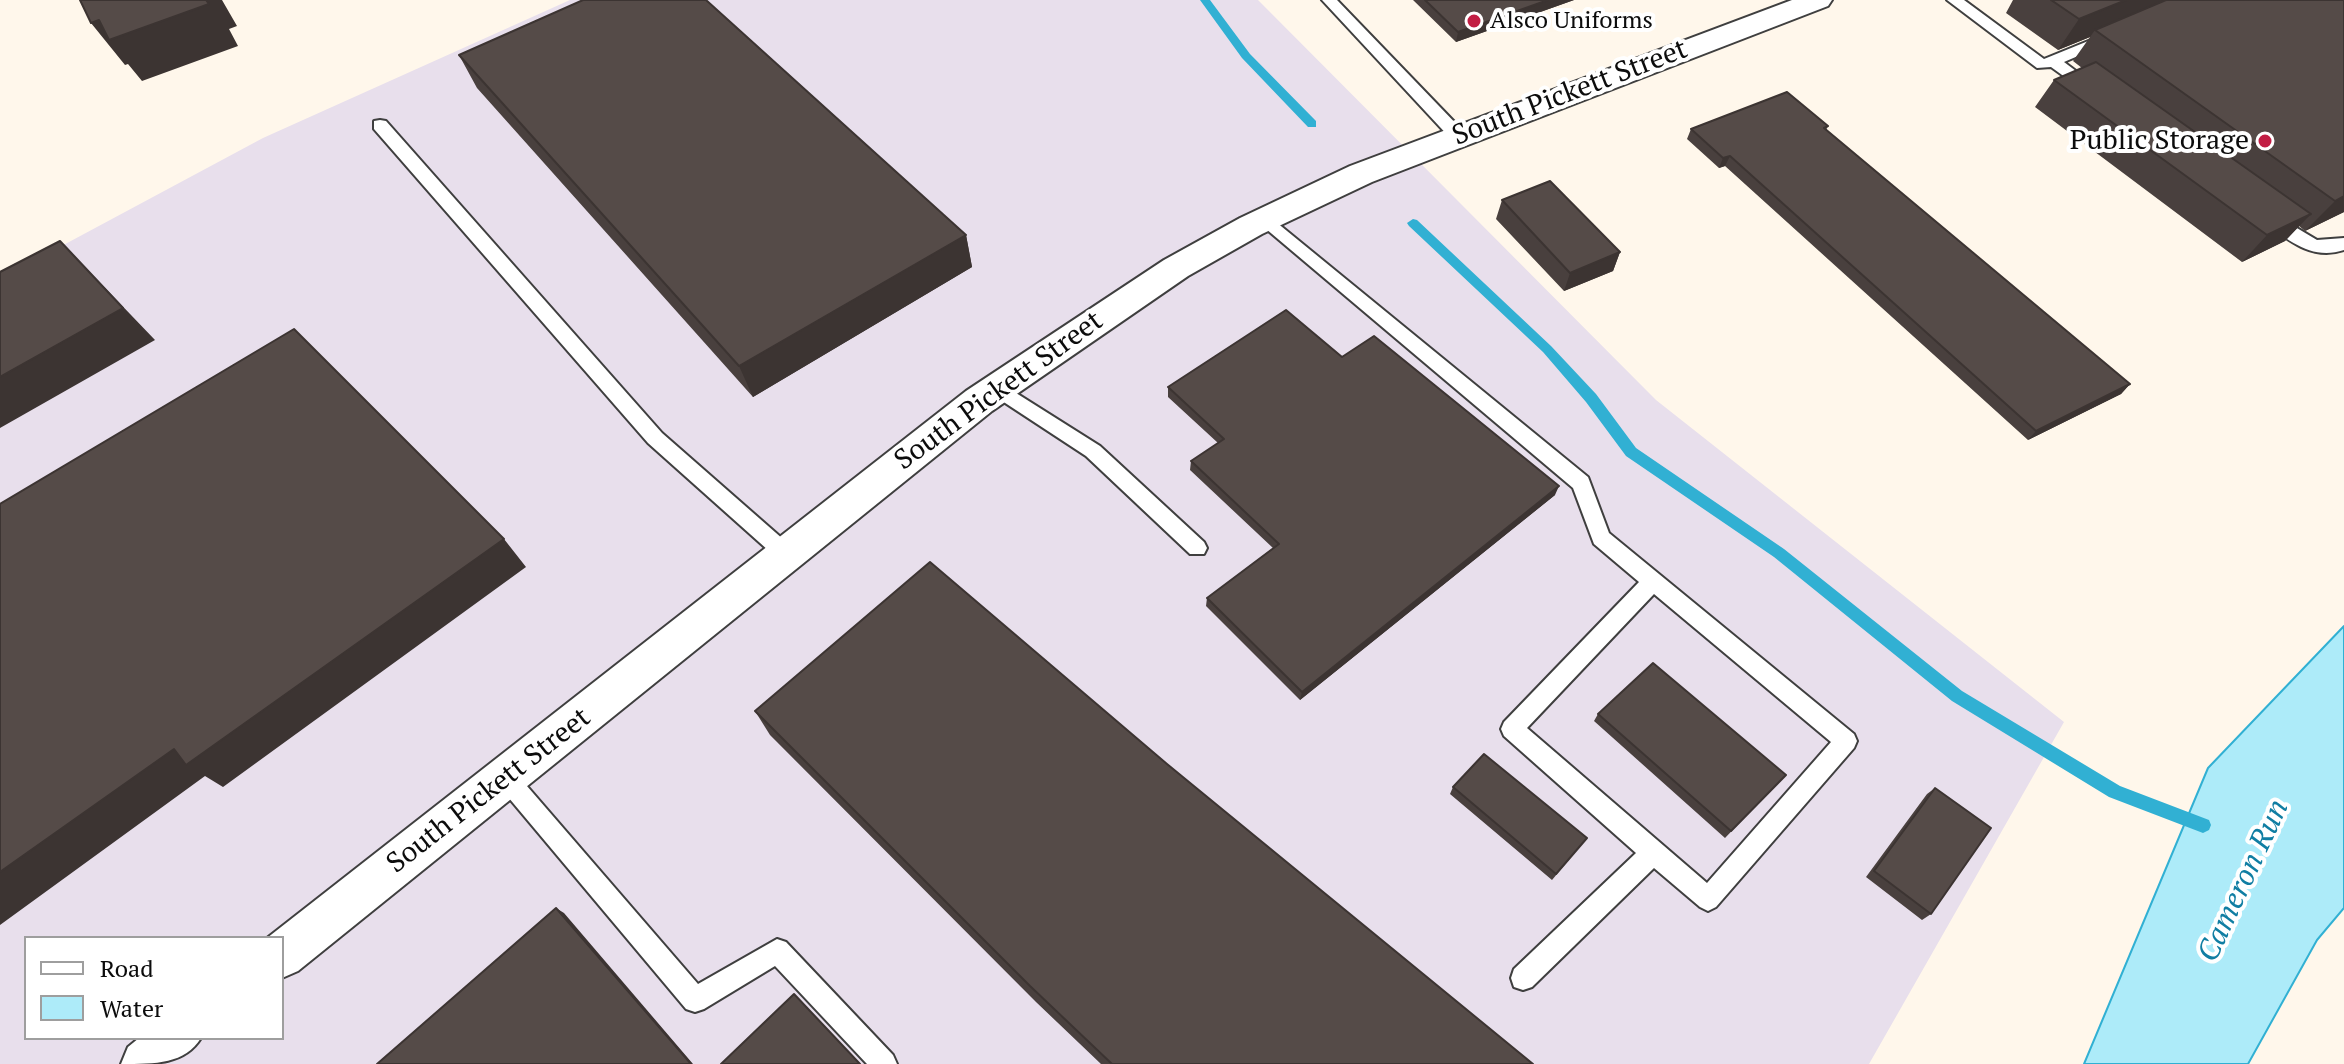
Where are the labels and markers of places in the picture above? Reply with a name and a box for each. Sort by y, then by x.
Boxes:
place label: Alsco Uniforms [1490,7,1653,35]
marker: Alsco Uniforms [1465,12,1483,30]
place label: Public Storage [2070,124,2249,158]
marker: Public Storage [2256,132,2274,150]

